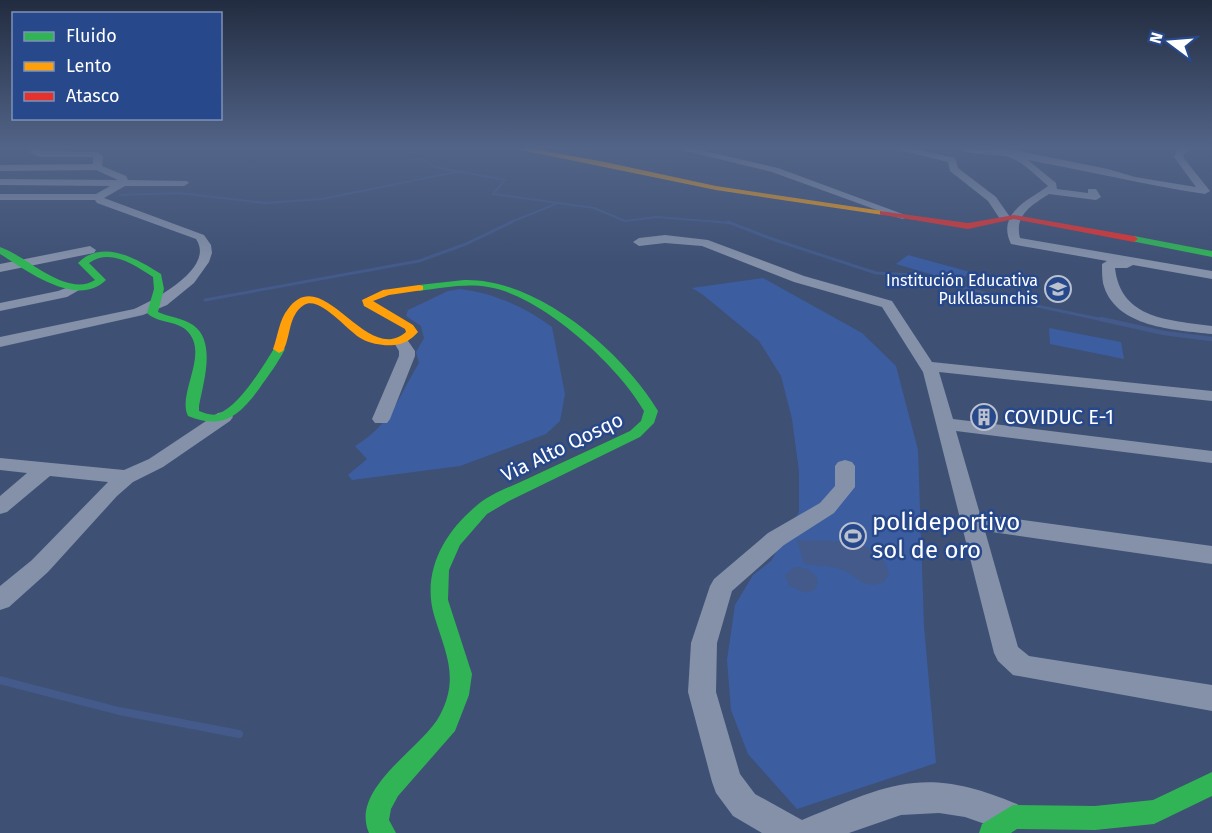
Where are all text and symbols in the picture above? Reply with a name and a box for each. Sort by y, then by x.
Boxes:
legend [12,12,222,120]
north arrow [1140,12,1200,72]
text: Fluido [66,25,117,47]
text: N [1145,30,1167,46]
text: Lento [66,55,112,77]
text: Atasco [66,85,119,107]
place label: Institución Educativa Pukllasunchis [886,271,1038,308]
school or university icon: Institución Educativa Pukllasunchis [1043,274,1073,304]
building icon: COVIDUC E-1 [969,402,999,432]
place label: COVIDUC E-1 [1004,405,1114,429]
street label: Via Alto Qosqo [497,407,627,487]
place label: polideportivo sol de oro [872,508,1020,564]
sports icon: polideportivo sol de oro [838,521,868,551]

